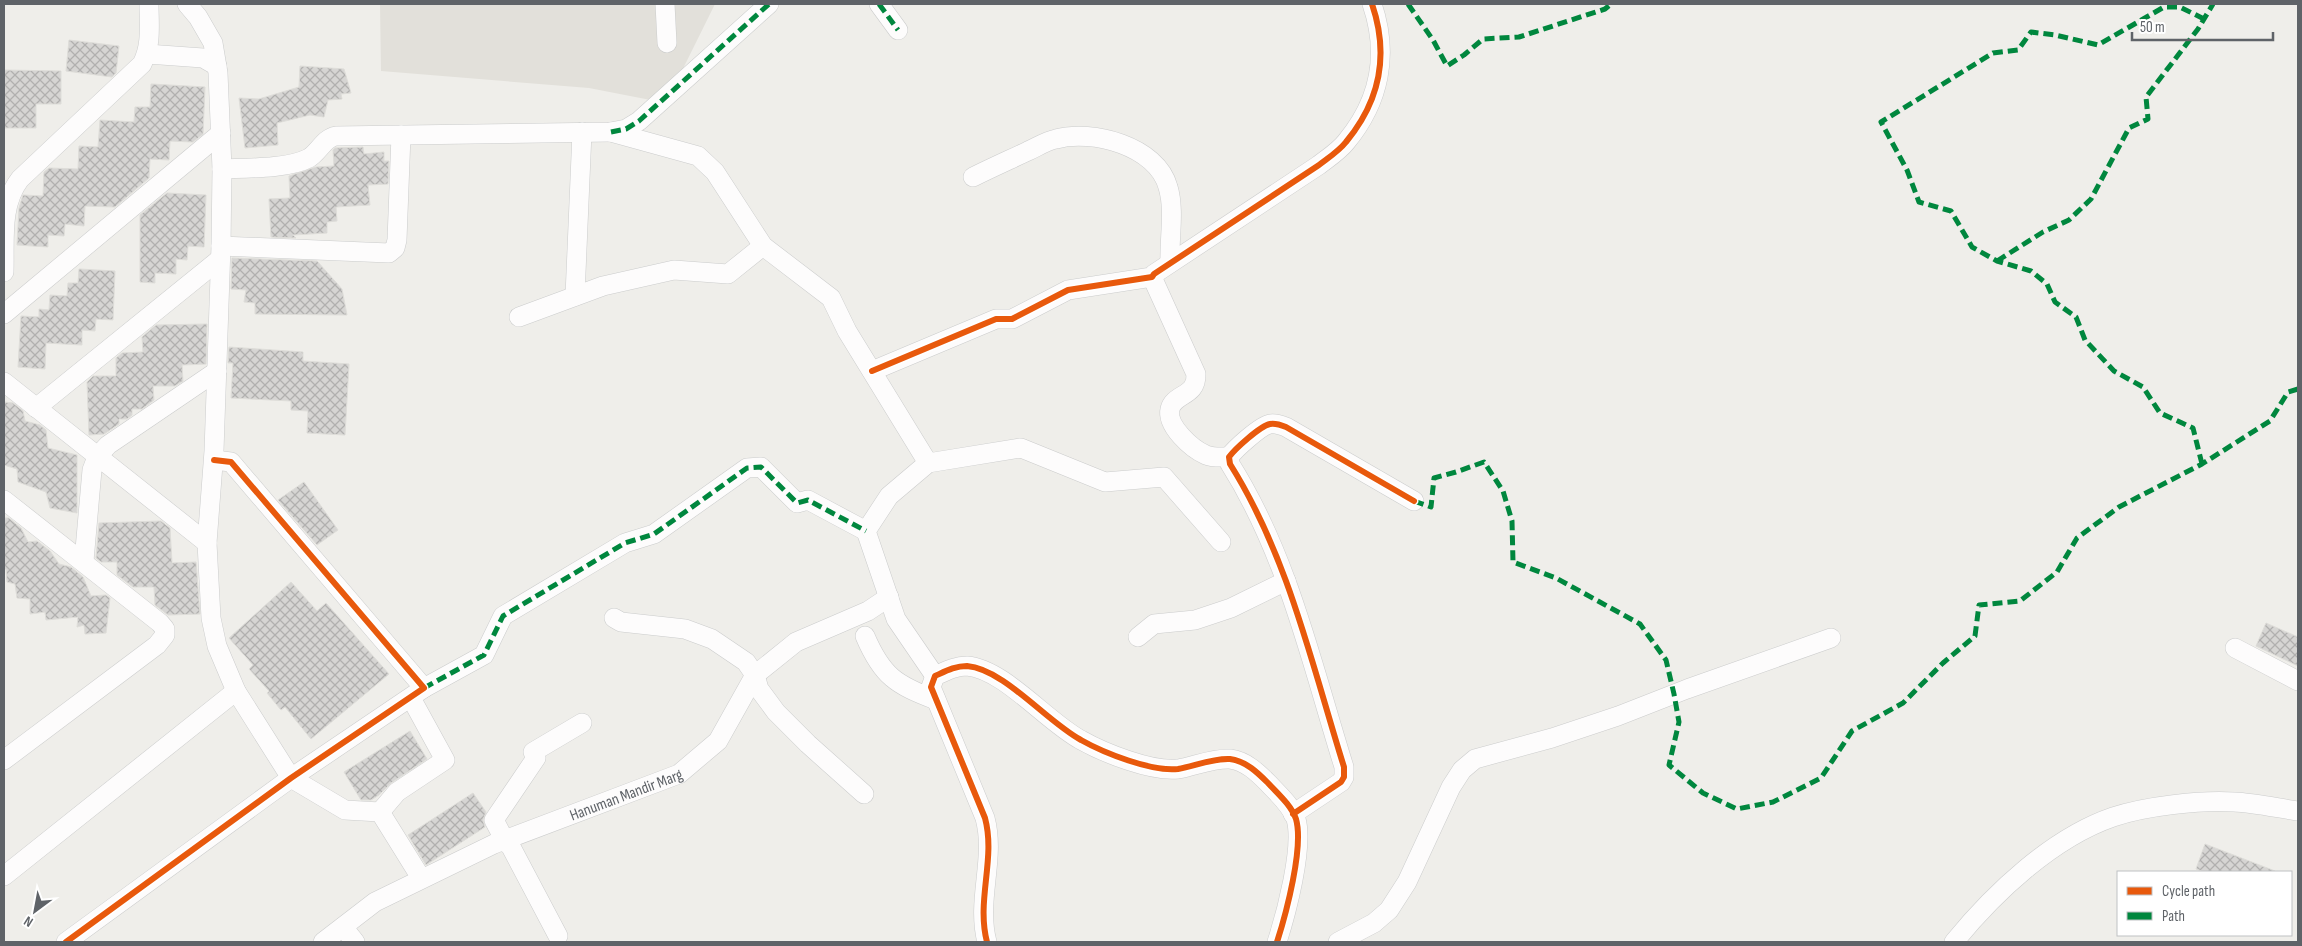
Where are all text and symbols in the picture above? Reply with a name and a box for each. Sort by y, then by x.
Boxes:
scale bar [2132,10,2273,42]
text: 50 m [2140,18,2165,37]
street label: Hanuman Mandir Marg [567,765,686,826]
legend [2117,871,2292,936]
text: Cycle path [2162,882,2215,901]
north arrow [10,886,60,936]
text: Path [2162,907,2185,926]
text: N [21,912,36,931]

